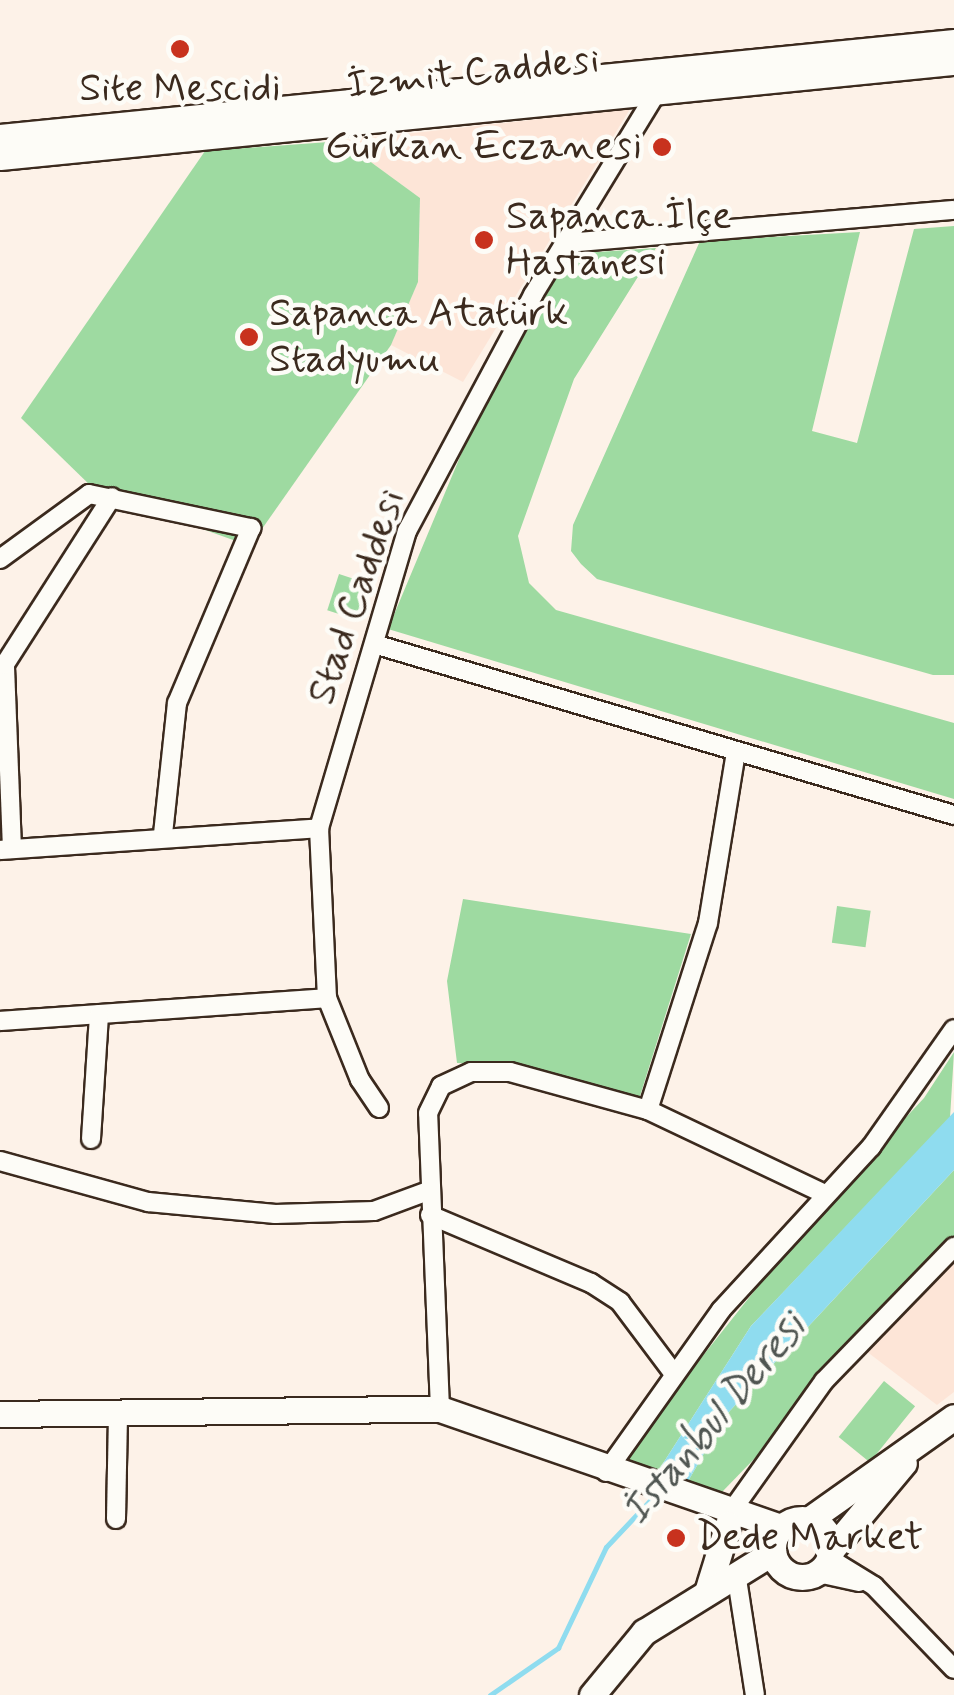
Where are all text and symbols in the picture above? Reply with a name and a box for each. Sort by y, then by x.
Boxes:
street label: İzmit Caddesi [344,36,602,110]
marker: Site Mescidi [169,38,191,60]
place label: Site Mescidi [80,65,280,113]
place label: Gürkan Eczanesi [336,123,642,171]
marker: Gürkan Eczanesi [651,136,673,158]
place label: Sapanca İlçe Hastanesi [506,193,732,287]
marker: Sapanca İlçe Hastanesi [471,227,497,253]
place label: Sapanca Atatürk Stadyumu [269,290,568,384]
marker: Sapanca Atatürk Stadyumu [238,326,260,348]
street label: Stad Caddesi [298,483,416,711]
water label: İstanbul Deresi [611,1303,819,1537]
place label: Dede Market [696,1514,924,1562]
marker: Dede Market [665,1527,687,1549]

